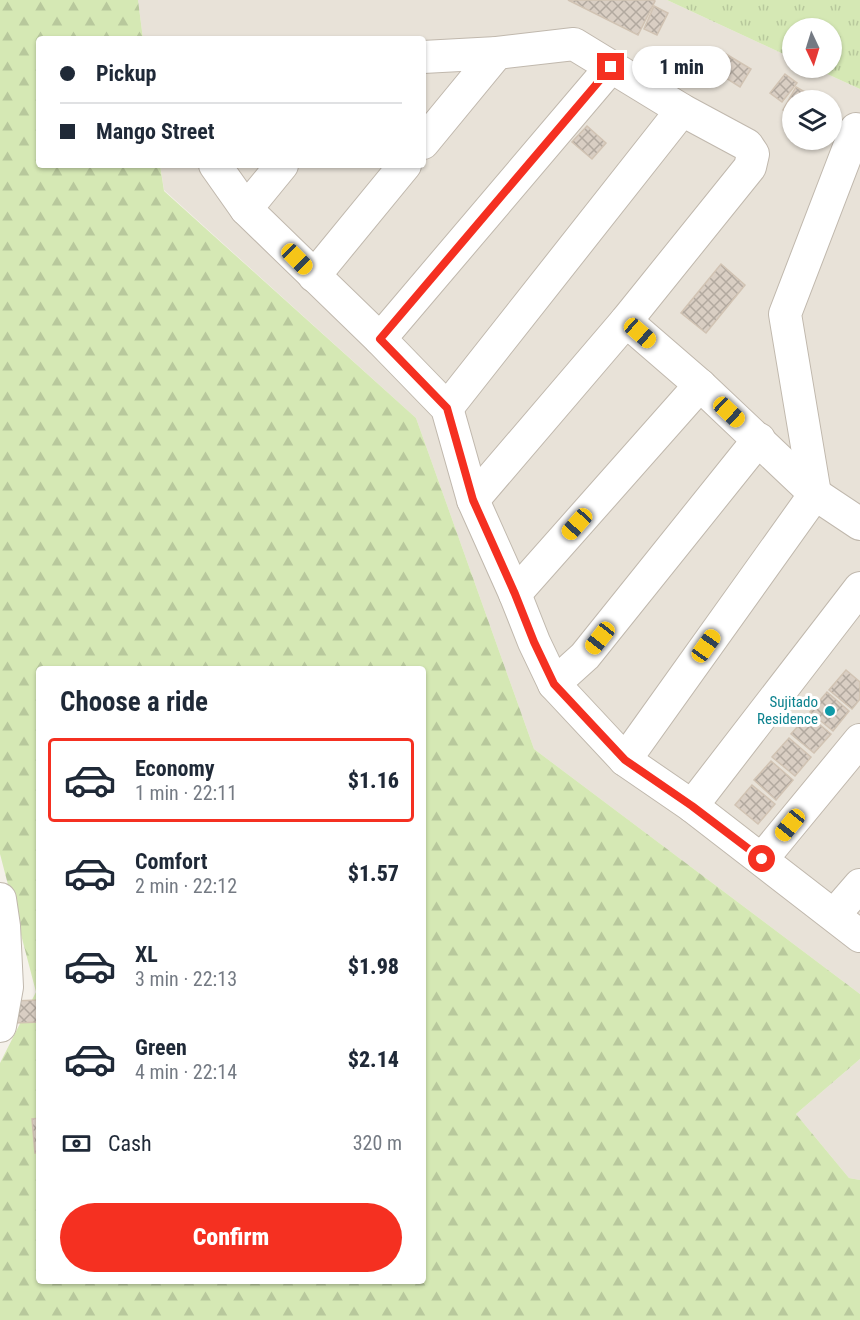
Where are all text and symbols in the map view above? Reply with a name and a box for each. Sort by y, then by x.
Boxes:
north arrow [782,18,842,78]
map controls [782,18,842,150]
callout: 1 min [632,46,731,88]
route end [597,53,624,80]
text: 1 min [659,55,704,79]
text: Pickup [96,61,156,86]
button: layers [782,90,842,150]
text: Mango Street [96,119,214,144]
car [278,240,316,278]
car [621,314,659,352]
car [710,393,748,431]
car [558,505,596,543]
car [582,618,618,658]
car [688,626,724,666]
text: Choose a ride [60,686,208,718]
place label: Sujitado Residence [757,693,818,728]
marker: Sujitado Residence [823,704,837,718]
icon: car [63,753,117,807]
text: Economy [135,756,215,781]
text: $1.16 [348,768,399,793]
text: 1 min · 22:11 [135,781,237,805]
car [772,805,808,845]
route start [748,845,775,872]
icon: car [63,846,117,900]
text: Comfort [135,849,208,874]
text: $1.57 [348,861,399,886]
text: 2 min · 22:12 [135,874,237,898]
icon: car [63,939,117,993]
text: XL [135,942,158,967]
text: $1.98 [348,954,399,979]
text: 3 min · 22:13 [135,967,237,991]
icon: car [63,1032,117,1086]
text: Green [135,1035,187,1060]
text: $2.14 [348,1047,399,1072]
text: 4 min · 22:14 [135,1060,237,1084]
icon: cash [60,1127,93,1160]
text: Cash [108,1131,152,1156]
text: 320 m [353,1131,402,1155]
button: Confirm [60,1203,402,1272]

